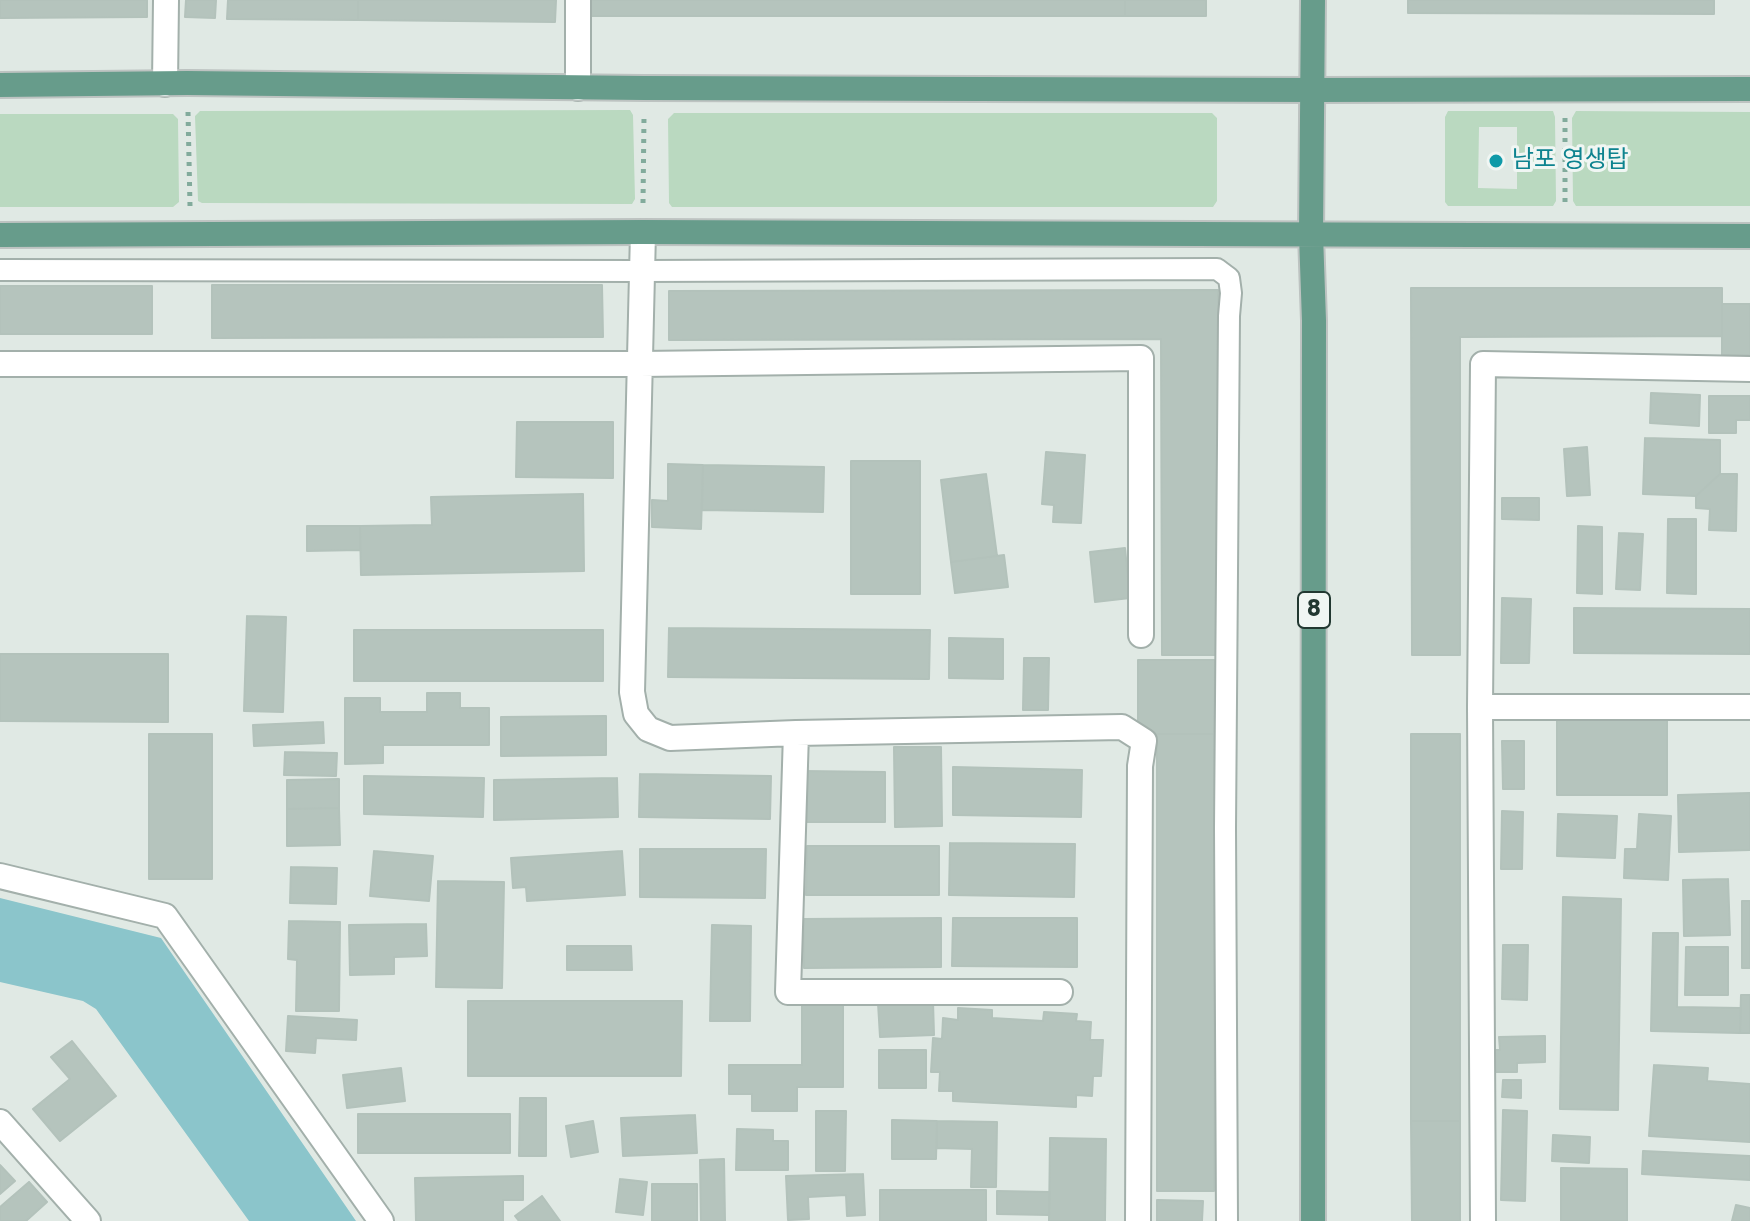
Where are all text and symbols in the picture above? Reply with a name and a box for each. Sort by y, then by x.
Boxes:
place label: 남포 영생탑 [1512,147,1629,175]
marker: 남포 영생탑 [1487,152,1505,170]
road number: 8 [1298,592,1330,628]

